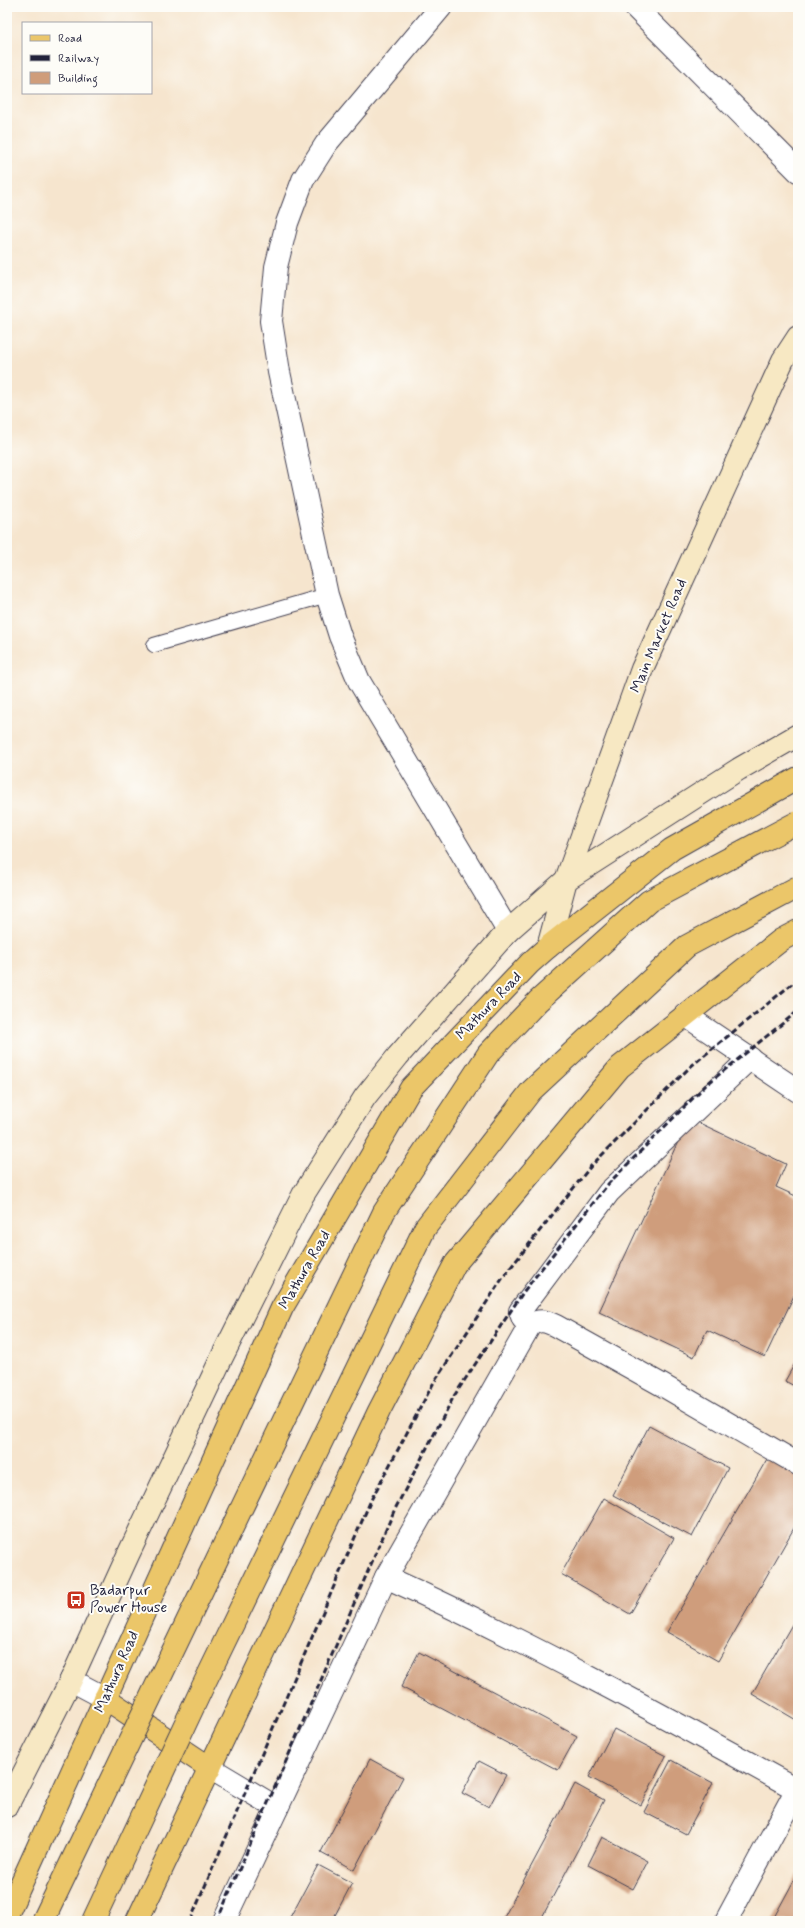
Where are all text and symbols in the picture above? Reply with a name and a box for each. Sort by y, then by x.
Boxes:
legend [22,22,152,94]
text: Road [58,31,82,47]
text: Railway [58,51,100,67]
text: Building [58,71,98,88]
street label: Main Market Road [626,576,692,696]
street label: Mathura Road [451,968,527,1044]
street label: Mathura Road [274,1227,336,1313]
place label: Badarpur Power House [90,1581,167,1618]
bus stop icon: Badarpur Power House [65,1589,87,1611]
street label: Mathura Road [90,1628,144,1716]

